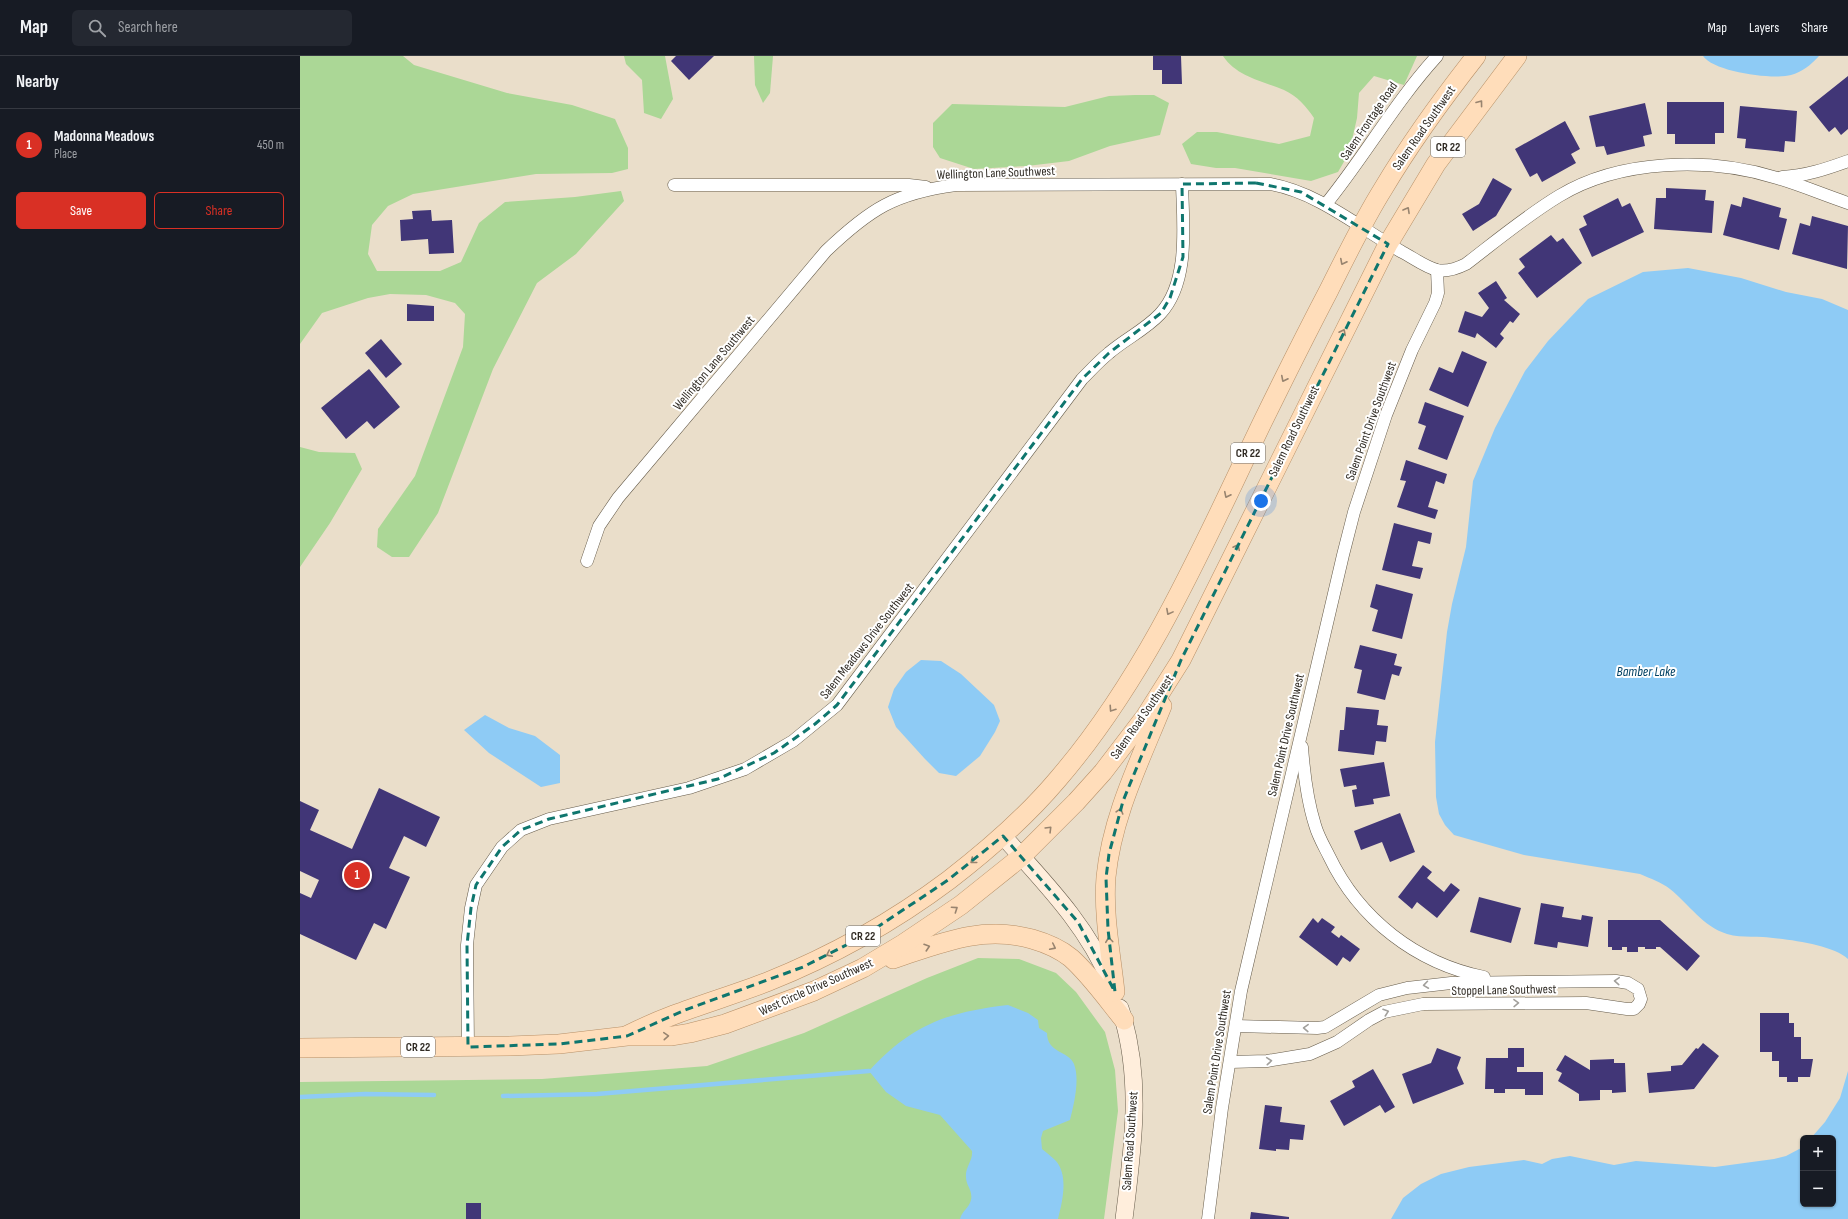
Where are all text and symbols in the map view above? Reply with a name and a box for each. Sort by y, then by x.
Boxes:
search box [72,10,352,46]
text: Map [20,16,48,39]
icon: search [86,17,108,39]
text: Search here [118,18,178,37]
text: Map [1707,19,1727,36]
text: Layers [1749,19,1779,36]
text: Share [1801,19,1828,36]
text: Nearby [16,72,59,92]
street label: Salem Frontage Road [1337,79,1401,163]
street label: Salem Road Southwest [1389,83,1459,173]
one-way arrow [1476,100,1483,107]
text: Madonna Meadows [54,127,154,146]
text: 1 [26,137,32,153]
text: 450 m [257,137,284,153]
road number: CR 22 [1431,137,1465,157]
text: Place [54,146,77,162]
street label: Wellington Lane Southwest [937,163,1055,183]
button: Save [16,192,146,229]
button: Share [154,192,284,229]
one-way arrow [1403,207,1410,214]
one-way arrow [1340,258,1348,266]
street label: Wellington Lane Southwest [670,313,758,413]
one-way arrow [1339,329,1346,337]
street label: Salem Point Drive Southwest [1342,359,1400,483]
one-way arrow [1281,374,1289,382]
street label: Salem Road Southwest [1265,383,1323,479]
road number: CR 22 [1231,443,1265,463]
one-way arrow [1224,491,1232,499]
your location [1251,491,1271,511]
one-way arrow [1232,544,1239,551]
street label: Salem Meadows Drive Southwest [817,580,917,702]
one-way arrow [1167,607,1174,615]
water label: Bamber Lake [1617,663,1676,680]
street label: Salem Road Southwest [1107,672,1177,762]
street label: Salem Point Drive Southwest [1264,672,1308,798]
one-way arrow [1110,704,1117,711]
one-way arrow [1115,808,1124,815]
one-way arrow [1044,826,1052,834]
one-way arrow [970,856,977,863]
pin: 1 [344,860,370,890]
one-way arrow [951,906,958,914]
road number: CR 22 [846,926,880,946]
one-way arrow [1105,937,1114,943]
one-way arrow [1049,942,1056,950]
one-way arrow [923,944,930,952]
one-way arrow [825,949,833,957]
street label: West Circle Drive Southwest [757,955,876,1019]
one-way arrow [1614,977,1620,986]
one-way arrow [1423,980,1429,989]
street label: Stoppel Lane Southwest [1451,981,1557,999]
street label: Salem Point Drive Southwest [1199,989,1235,1115]
one-way arrow [1513,999,1519,1007]
one-way arrow [1383,1008,1390,1017]
one-way arrow [1303,1024,1309,1032]
one-way arrow [663,1031,669,1040]
road number: CR 22 [401,1037,435,1057]
one-way arrow [1266,1057,1272,1066]
street label: Salem Road Southwest [1119,1091,1141,1191]
map controls [1800,1135,1836,1207]
button: + [1800,1135,1836,1171]
button: − [1800,1171,1836,1207]

